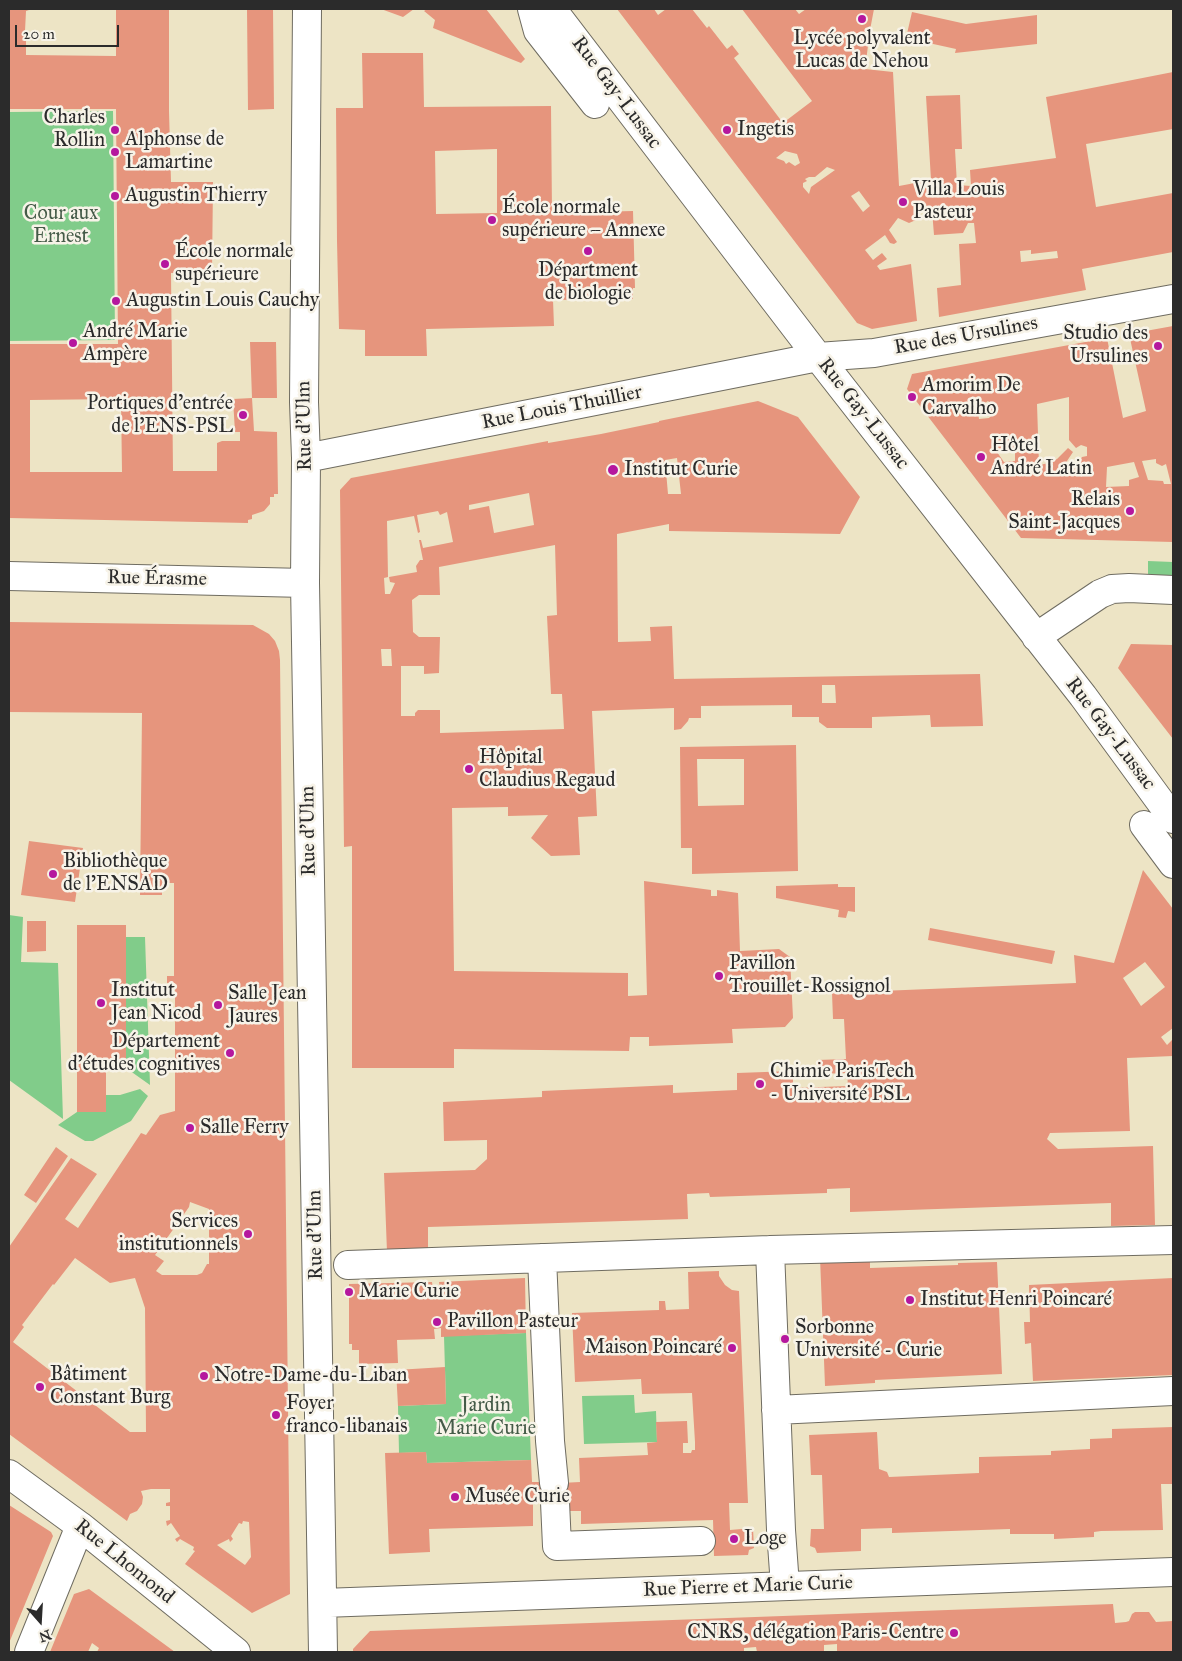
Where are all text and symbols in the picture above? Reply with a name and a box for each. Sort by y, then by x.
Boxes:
marker: Lycée polyvalent Lucas de Nehou [856,13,868,25]
scale bar [18,15,121,47]
text: 20 m [23,25,55,43]
place label: Lycée polyvalent Lucas de Nehou [793,27,931,74]
street label: Rue Gay-Lussac [566,32,666,154]
place label: Charles Rollin [43,106,105,153]
place label: Ingetis [737,118,794,142]
marker: Charles Rollin [109,124,121,136]
marker: Ingetis [721,124,733,136]
place label: Alphonse de Lamartine [125,128,224,175]
marker: Alphonse de Lamartine [109,146,121,158]
place label: Villa Louis Pasteur [913,178,1004,225]
place label: Augustin Thierry [125,184,267,208]
marker: Augustin Thierry [109,190,121,202]
place label: École normale supérieure – Annexe [502,196,665,243]
marker: Villa Louis Pasteur [897,196,909,208]
park label: Cour aux Ernest [24,202,98,249]
marker: École normale supérieure – Annexe [486,214,498,226]
place label: École normale supérieure [175,240,293,287]
marker: Départment de biologie [582,245,594,257]
marker: École normale supérieure [159,258,171,270]
place label: Départment de biologie [538,259,638,306]
place label: Augustin Louis Cauchy [126,289,319,313]
marker: Augustin Louis Cauchy [110,295,122,307]
street label: Rue des Ursulines [892,312,1040,360]
place label: André Marie Ampère [83,320,188,367]
place label: Studio des Ursulines [1063,322,1148,369]
marker: André Marie Ampère [67,337,79,349]
marker: Studio des Ursulines [1152,340,1164,352]
street label: Rue Gay-Lussac [812,354,914,474]
place label: Amorim De Carvalho [922,374,1021,421]
street label: Rue d'Ulm [292,381,318,471]
street label: Rue Louis Thuillier [480,381,644,435]
marker: Amorim De Carvalho [906,391,918,403]
place label: Portiques d'entrée de l'ENS-PSL [87,392,233,439]
marker: Portiques d'entrée de l'ENS-PSL [237,409,249,421]
place label: Hôtel André Latin [991,434,1092,481]
marker: Hôtel André Latin [975,451,987,463]
place label: Institut Curie [624,458,738,482]
marker: Institut Curie [606,463,620,477]
place label: Relais Saint-Jacques [1008,488,1120,535]
marker: Relais Saint-Jacques [1124,505,1136,517]
street label: Rue Érasme [107,566,207,592]
street label: Rue Gay-Lussac [1060,673,1160,795]
place label: Hôpital Claudius Regaud [479,746,616,793]
marker: Hôpital Claudius Regaud [463,763,475,775]
street label: Rue d'Ulm [296,786,322,876]
place label: Bibliothèque de l'ENSAD [63,850,168,897]
marker: Bibliothèque de l'ENSAD [47,868,59,880]
place label: Pavillon Trouillet-Rossignol [729,952,890,999]
marker: Pavillon Trouillet-Rossignol [713,970,725,982]
place label: Institut Jean Nicod [111,979,202,1026]
place label: Salle Jean Jaures [228,982,307,1029]
marker: Institut Jean Nicod [95,997,107,1009]
marker: Salle Jean Jaures [212,999,224,1011]
place label: Département d'études cognitives [68,1030,220,1077]
marker: Département d'études cognitives [224,1047,236,1059]
place label: Chimie ParisTech - Université PSL [770,1060,914,1107]
marker: Chimie ParisTech - Université PSL [754,1078,766,1090]
place label: Salle Ferry [200,1116,289,1140]
marker: Salle Ferry [184,1122,196,1134]
street label: Rue d'Ulm [303,1190,329,1280]
place label: Services institutionnels [119,1210,238,1257]
marker: Services institutionnels [242,1228,254,1240]
place label: Marie Curie [359,1280,459,1304]
marker: Marie Curie [343,1286,355,1298]
place label: Institut Henri Poincaré [920,1288,1112,1312]
marker: Institut Henri Poincaré [904,1294,916,1306]
place label: Pavillon Pasteur [447,1310,578,1334]
marker: Pavillon Pasteur [431,1316,443,1328]
place label: Sorbonne Université - Curie [795,1316,942,1363]
marker: Sorbonne Université - Curie [779,1333,791,1345]
place label: Maison Poincaré [585,1336,722,1360]
marker: Maison Poincaré [726,1342,738,1354]
place label: Bâtiment Constant Burg [50,1363,170,1410]
place label: Notre-Dame-du-Liban [214,1364,407,1388]
marker: Notre-Dame-du-Liban [198,1370,210,1382]
marker: Bâtiment Constant Burg [34,1381,46,1393]
place label: Foyer franco-libanais [286,1392,407,1439]
park label: Jardin Marie Curie [436,1394,536,1441]
marker: Foyer franco-libanais [270,1409,282,1421]
place label: Musée Curie [465,1485,570,1509]
marker: Musée Curie [449,1491,461,1503]
street label: Rue Lhomond [69,1515,179,1609]
place label: Loge [744,1527,787,1551]
marker: Loge [728,1533,740,1545]
street label: Rue Pierre et Marie Curie [643,1571,853,1603]
north arrow [15,1596,65,1646]
place label: CNRS, délégation Paris-Centre [687,1621,944,1645]
text: N [37,1626,53,1646]
marker: CNRS, délégation Paris-Centre [948,1627,960,1639]

